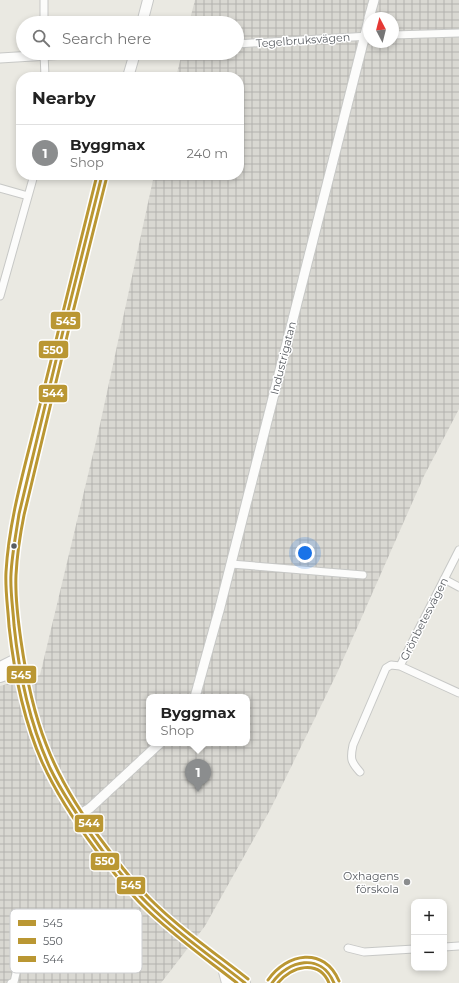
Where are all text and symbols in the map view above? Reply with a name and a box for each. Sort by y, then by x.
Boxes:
north arrow [363,12,399,48]
search box [16,16,244,60]
icon: search [30,27,52,49]
text: Search here [62,29,151,48]
street label: Tegelbruksvägen [255,30,351,50]
text: Nearby [32,88,96,108]
text: Byggmax [70,135,145,154]
text: 1 [42,145,48,161]
text: 240 m [187,145,228,161]
text: Shop [70,154,104,170]
line badge: 545 [50,311,81,330]
text: 545 [56,314,77,328]
street label: Industrigatan [267,320,299,396]
line badge: 550 [38,340,69,359]
text: 550 [43,343,64,357]
line badge: 544 [38,384,68,403]
text: 544 [42,386,64,400]
unlabelled marker [9,541,19,551]
your location [295,543,315,563]
street label: Grönbetesvägen [397,575,451,663]
line badge: 545 [6,665,37,684]
text: 545 [11,668,32,682]
popup [146,694,250,746]
text: Byggmax [160,703,236,722]
text: Shop [160,722,194,738]
pin: 1 [185,759,211,792]
line badge: 544 [74,814,104,833]
text: 544 [78,816,100,830]
line badge: 550 [90,852,120,871]
text: 550 [95,854,116,868]
place label: Oxhagens förskola [343,869,400,896]
line badge: 545 [116,876,146,895]
marker: Oxhagens förskola [402,877,412,887]
text: 545 [121,878,142,892]
map controls [411,899,447,971]
button: + [411,899,447,935]
legend [10,909,142,973]
text: 545 [43,916,63,930]
text: 550 [43,934,63,948]
button: − [411,935,447,971]
text: 544 [43,952,64,966]

